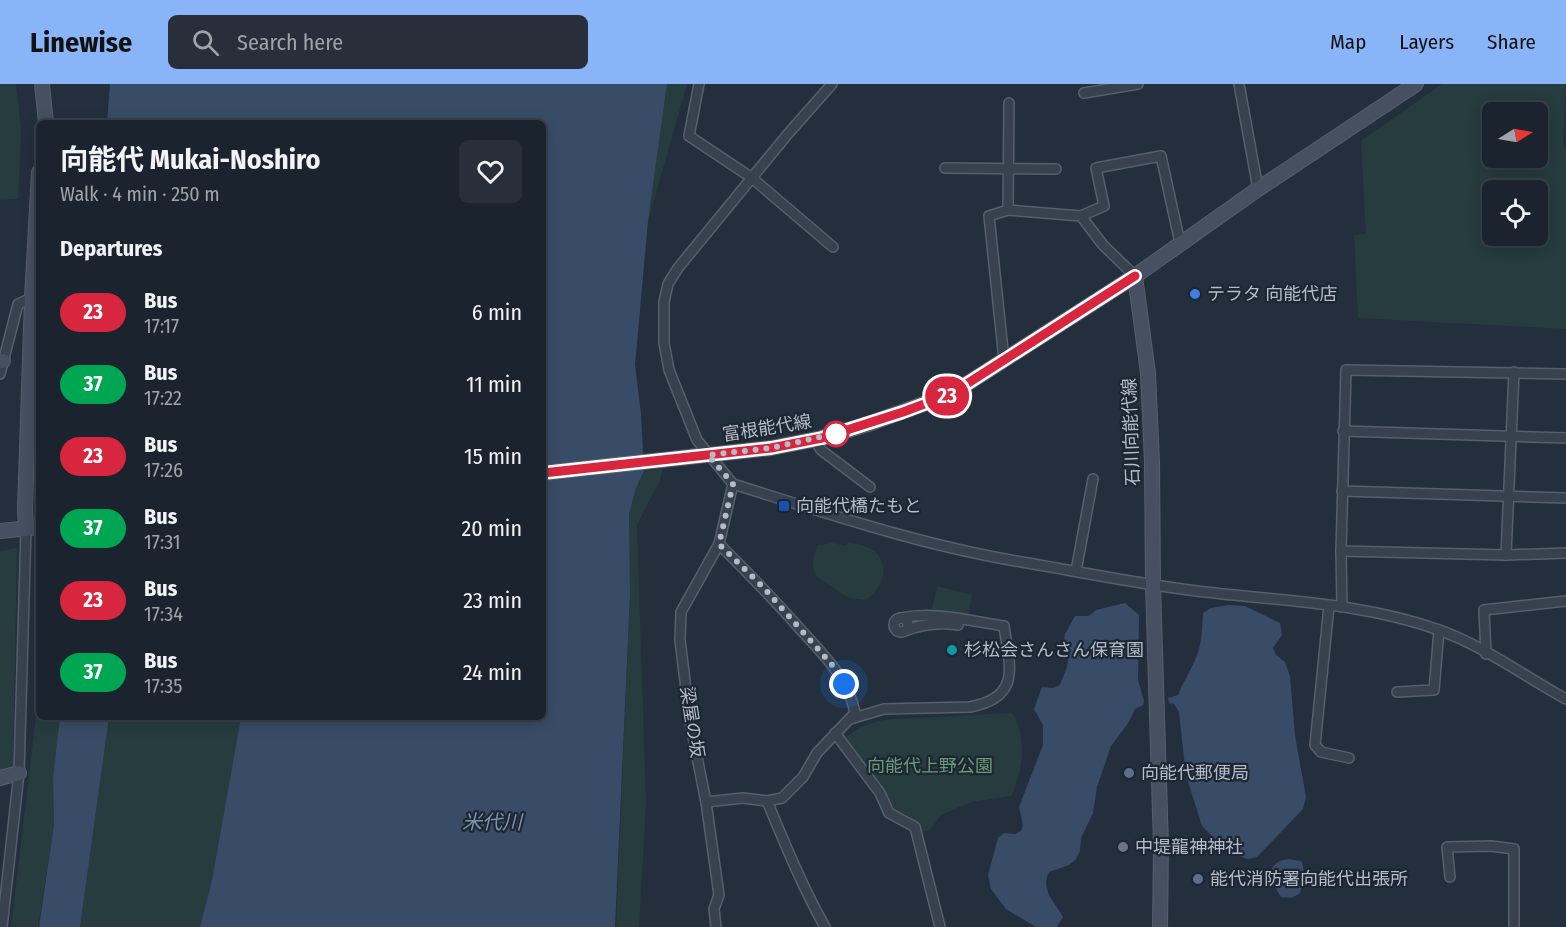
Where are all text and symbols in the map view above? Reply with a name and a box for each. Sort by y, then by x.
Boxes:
search box [168,15,588,69]
text: Linewise [30,26,132,59]
icon: search [189,26,222,59]
text: Search here [237,29,343,56]
text: Map [1330,29,1366,55]
text: Layers [1399,29,1454,55]
text: Share [1487,29,1536,55]
north arrow [1482,102,1548,168]
map controls [1482,102,1548,246]
button: heart [459,140,522,203]
text: 向能代 Mukai-Noshiro [60,143,320,176]
button: locate [1482,180,1548,246]
text: Walk · 4 min · 250 m [60,182,220,206]
text: Departures [60,235,162,262]
place label: テラタ 向能代店 [1207,283,1337,305]
text: Bus [144,287,177,314]
marker: テラタ 向能代店 [1188,287,1202,301]
text: 23 [83,299,103,325]
text: 6 min [472,299,522,326]
text: 17:17 [144,314,179,338]
text: Bus [144,359,177,386]
text: 37 [84,371,102,397]
text: 11 min [466,371,522,398]
line badge: 23 [920,376,974,416]
street label: 石川向能代線 [1118,378,1144,486]
text: 23 [937,383,957,409]
text: 17:22 [144,386,182,410]
street label: 富根能代線 [721,410,813,446]
unlabelled marker [823,421,849,447]
text: Bus [144,431,177,458]
text: 23 [83,443,103,469]
text: 15 min [464,443,522,470]
text: 17:26 [144,458,183,482]
place label: 向能代橋たもと [796,495,922,517]
marker: 向能代橋たもと [777,499,791,513]
text: Bus [144,503,177,530]
text: 37 [84,515,102,541]
text: 20 min [462,515,522,542]
text: 17:31 [144,530,181,554]
text: Bus [144,575,177,602]
text: 23 [83,587,103,613]
text: 23 min [463,587,522,614]
text: 17:34 [144,602,183,626]
place label: 杉松会さんさん保育園 [964,639,1144,661]
marker: 杉松会さんさん保育園 [945,643,959,657]
text: Bus [144,647,177,674]
text: 37 [84,659,102,685]
text: 24 min [463,659,522,686]
your location [829,669,859,699]
text: 17:35 [144,674,183,698]
street label: 梁屋の坂 [676,685,708,759]
park label: 向能代上野公園 [867,755,993,777]
place label: 向能代郵便局 [1141,762,1249,784]
marker: 向能代郵便局 [1122,766,1136,780]
water label: 米代川 [462,810,524,834]
place label: 中堤龍神神社 [1135,836,1243,858]
marker: 中堤龍神神社 [1116,840,1130,854]
place label: 能代消防署向能代出張所 [1210,868,1408,890]
marker: 能代消防署向能代出張所 [1191,872,1205,886]

